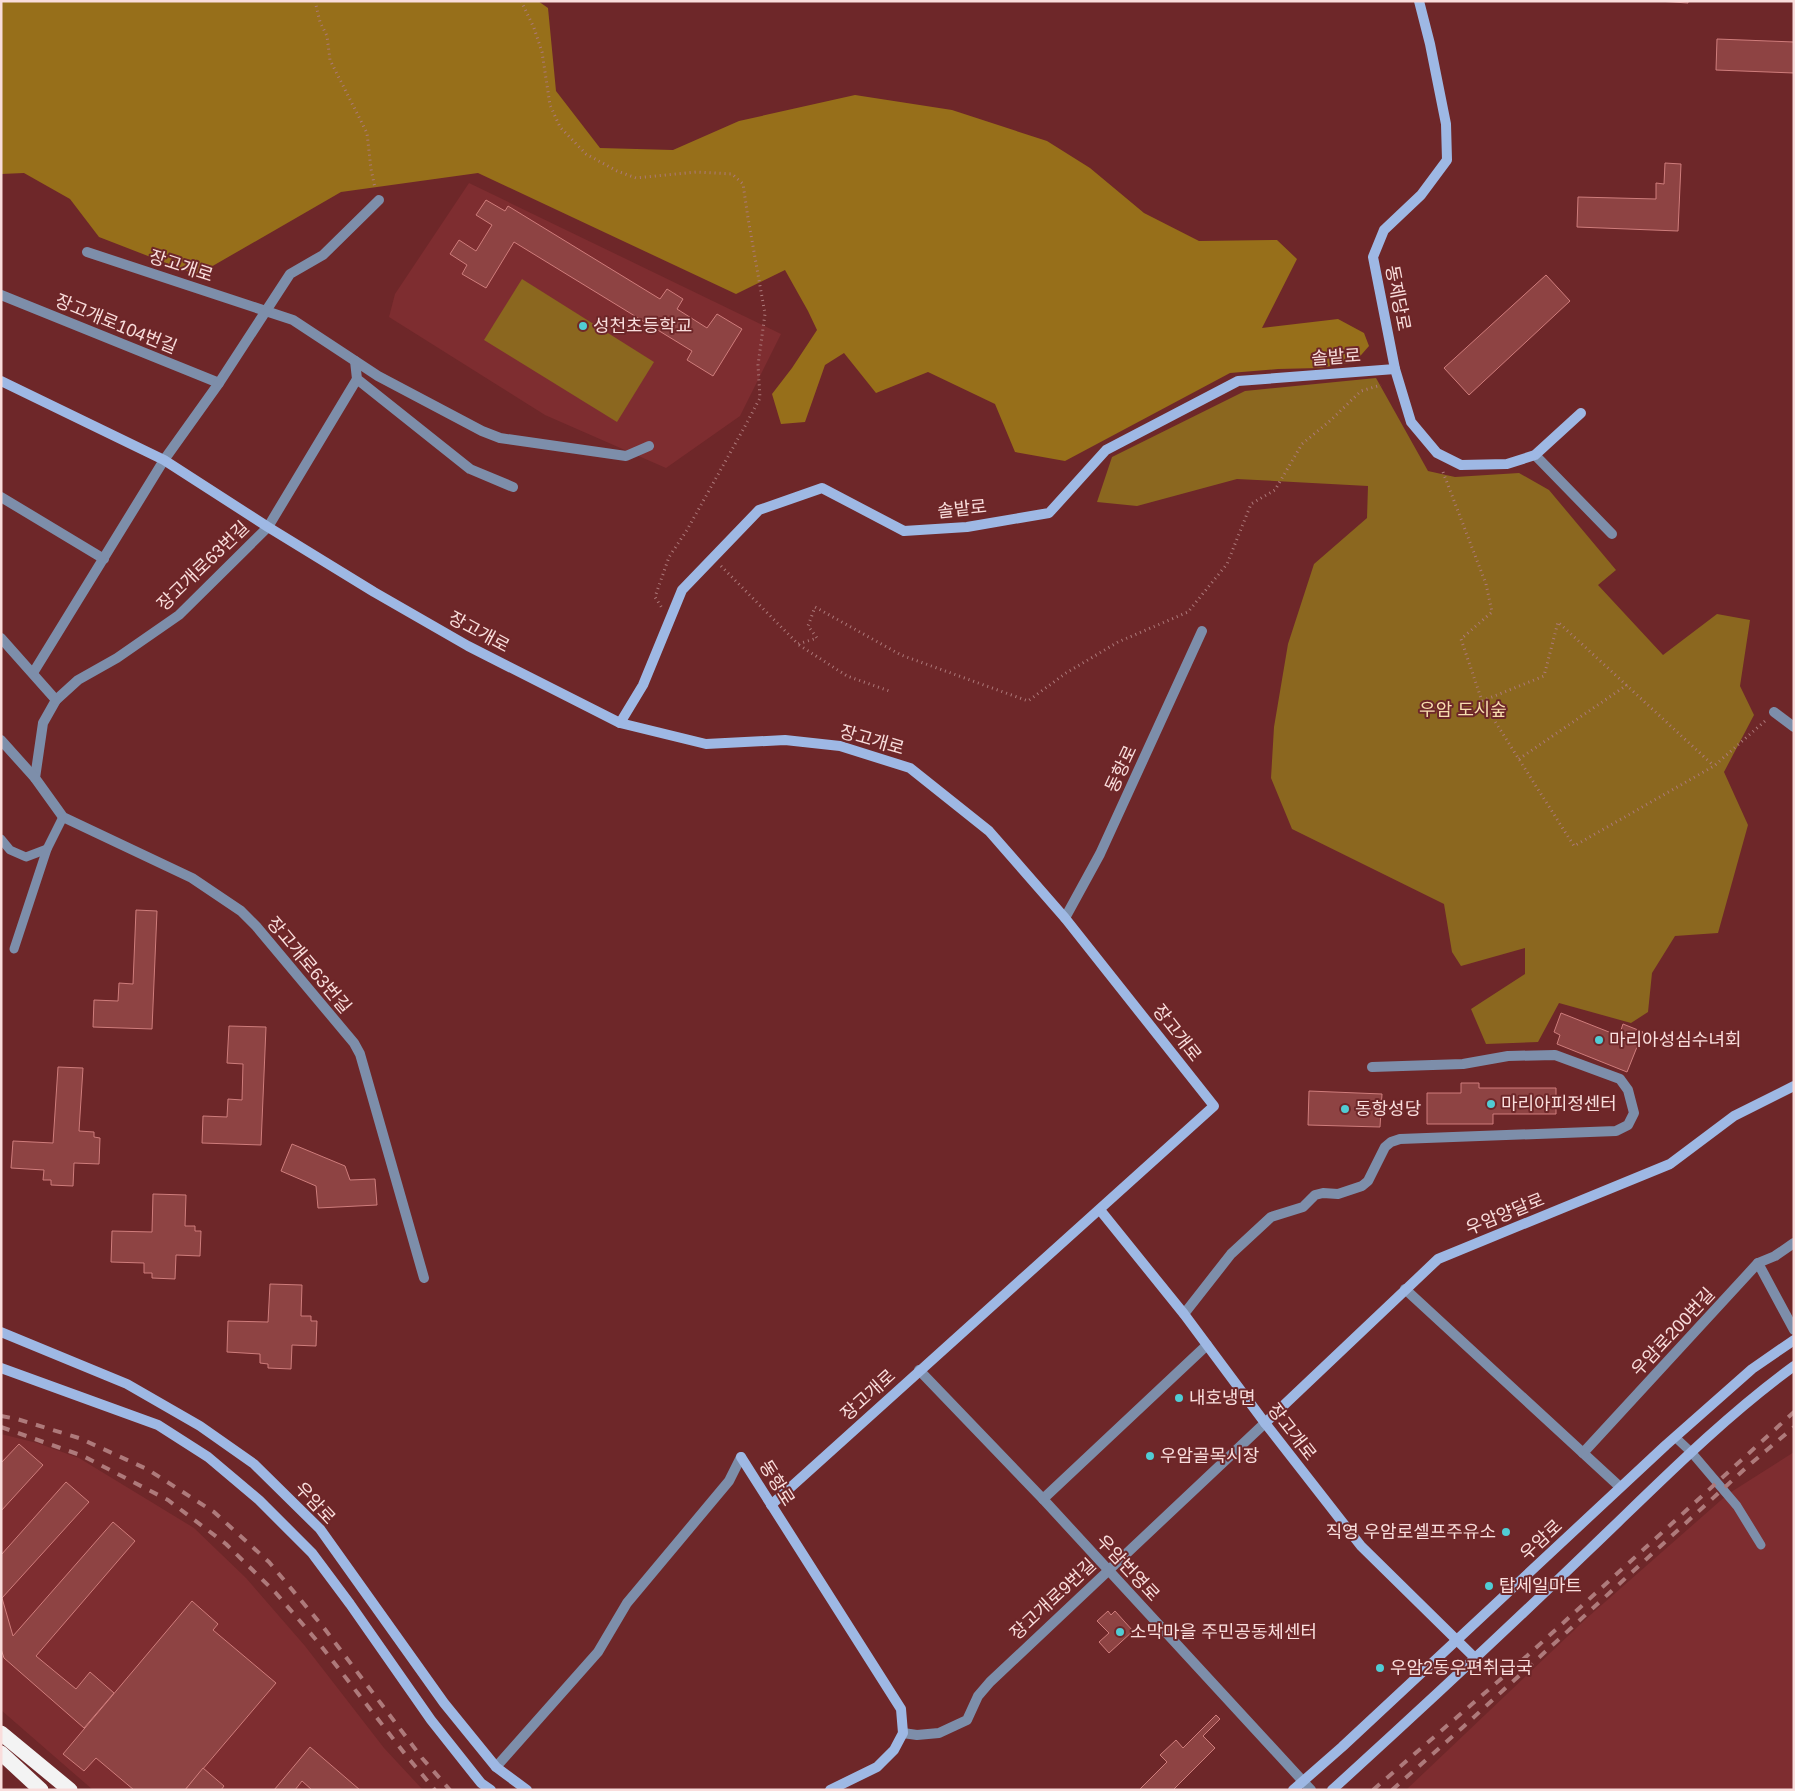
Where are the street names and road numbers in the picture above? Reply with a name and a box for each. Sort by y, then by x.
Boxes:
street label: 장고개로 [146,246,216,286]
street label: 동제당로 [1382,264,1414,332]
street label: 장고개로104번길 [52,290,180,358]
street label: 솔밭로 [1311,345,1361,369]
street label: 솔밭로 [936,496,988,522]
street label: 장고개로63번길 [153,517,253,615]
street label: 장고개로 [445,608,513,656]
street label: 장고개로 [837,721,907,759]
street label: 동항로 [1101,742,1141,796]
street label: 장고개로63번길 [263,913,355,1017]
street label: 장고개로 [1149,1001,1205,1065]
street label: 우암양달로 [1463,1189,1547,1239]
street label: 우암로200번길 [1627,1284,1719,1380]
street label: 장고개로 [837,1365,899,1425]
street label: 장고개로 [1264,1400,1320,1464]
street label: 동항로 [755,1457,799,1509]
street label: 우암로 [291,1478,339,1528]
street label: 우암로 [1516,1516,1566,1564]
street label: 우암번영로 [1092,1531,1164,1605]
street label: 장고개로9번길 [1006,1554,1100,1644]

